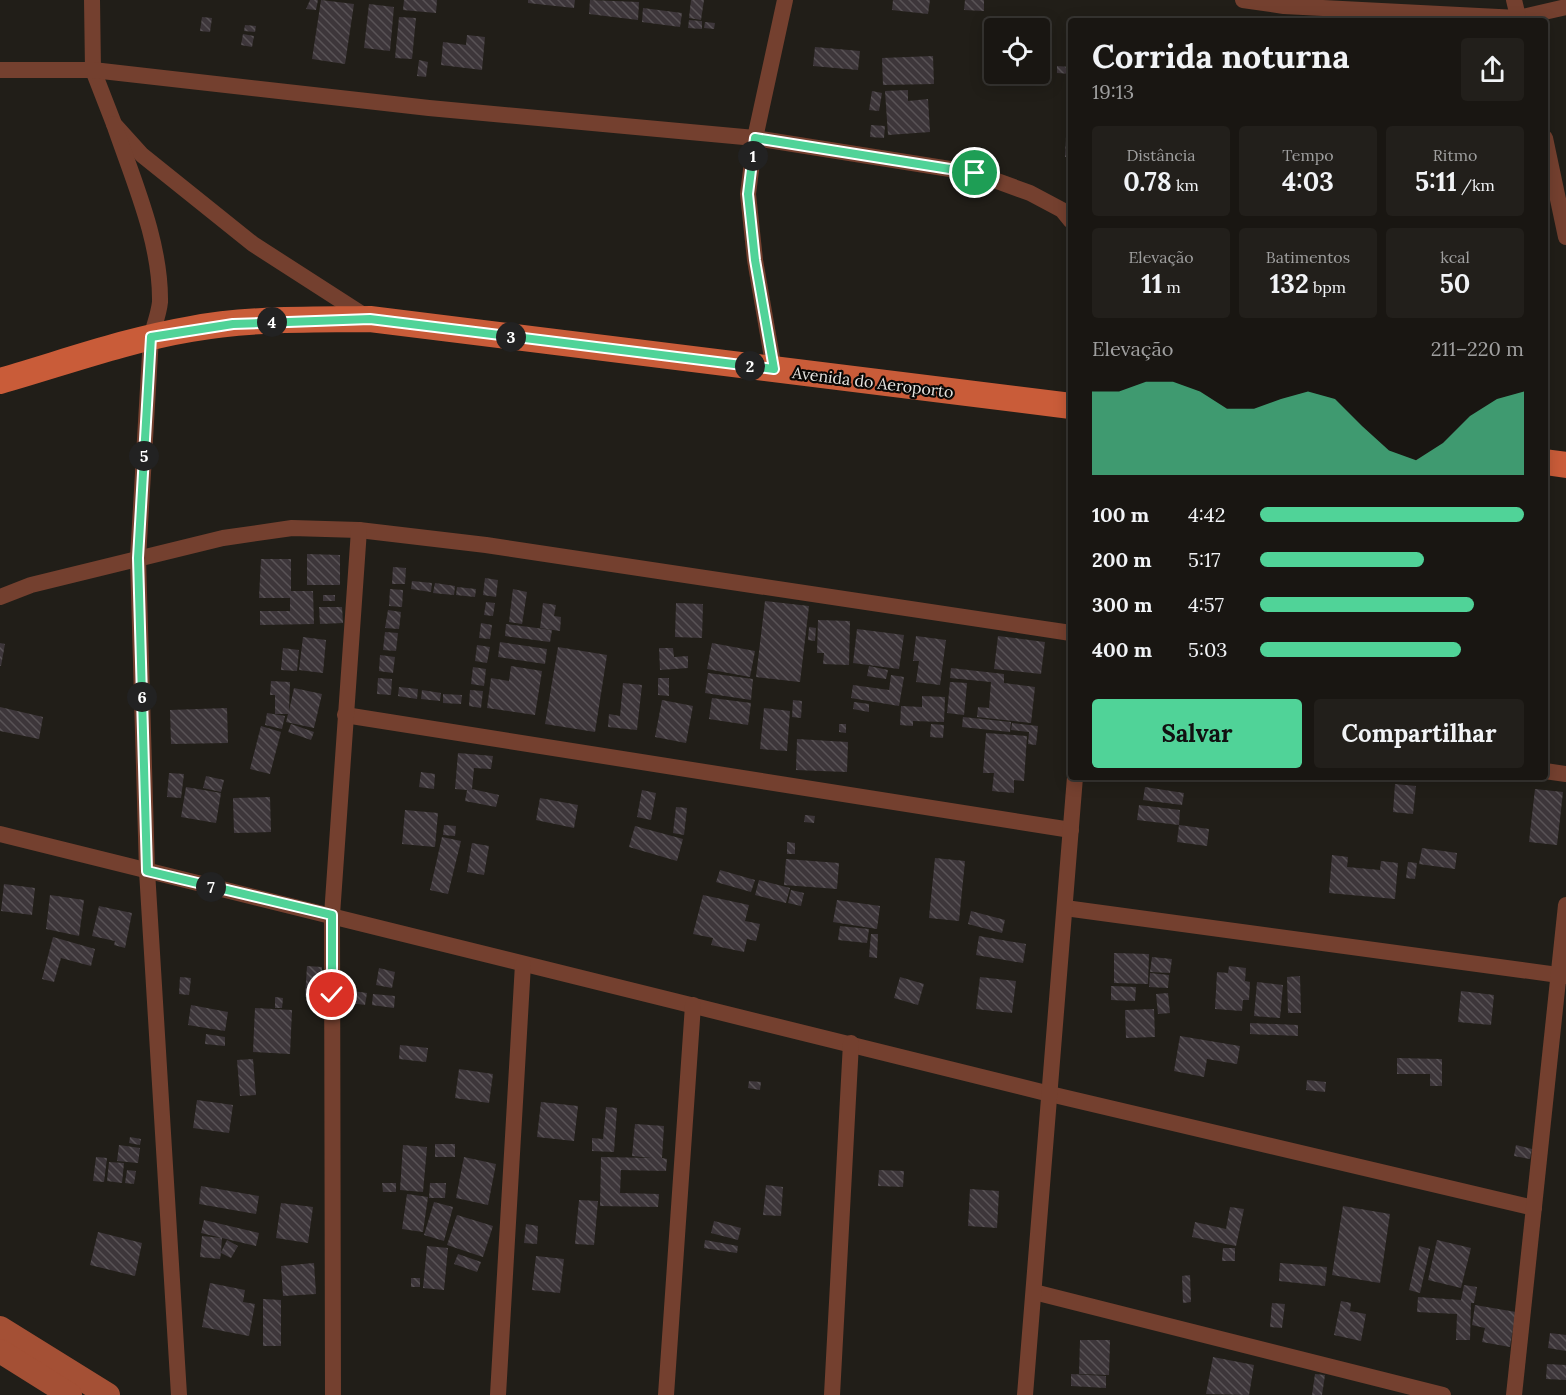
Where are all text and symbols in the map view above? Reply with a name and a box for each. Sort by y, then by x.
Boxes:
map controls [984,18,1050,84]
button: locate [984,18,1050,84]
text: Corrida noturna [1092,35,1349,77]
button: share [1461,38,1524,101]
text: 19:13 [1092,79,1134,104]
pin: 1 [738,141,768,171]
text: Distância [1126,145,1196,165]
text: Tempo [1282,145,1334,165]
text: Ritmo [1433,145,1477,165]
text: 1 [750,146,756,166]
pin [949,147,1000,198]
icon: arrive [958,156,991,189]
text: 0.78 [1123,165,1172,198]
text: 4:03 [1282,165,1334,198]
text: 5:11 [1415,165,1457,198]
text: km [1172,175,1199,195]
text: /km [1457,175,1495,195]
text: Elevação [1128,247,1194,267]
text: Batimentos [1266,247,1350,267]
text: kcal [1440,247,1470,267]
text: 11 [1141,267,1162,300]
text: 132 [1270,267,1309,300]
text: 50 [1440,267,1470,300]
text: m [1162,277,1181,297]
text: bpm [1309,277,1346,297]
pin: 4 [257,307,287,337]
text: 4 [268,312,276,332]
pin: 3 [496,322,526,352]
text: 3 [507,327,515,347]
text: Elevação [1092,336,1173,361]
text: 211–220 m [1431,336,1524,361]
pin: 2 [735,351,765,381]
text: 2 [746,356,754,376]
street label: Avenida do Aeroporto [790,362,955,402]
pin: 5 [129,441,159,471]
text: 5 [140,446,148,466]
text: 100 m [1092,502,1149,527]
text: 4:42 [1188,502,1225,527]
text: 200 m [1092,547,1152,572]
text: 5:17 [1188,547,1220,572]
text: 300 m [1092,592,1152,617]
text: 4:57 [1188,592,1224,617]
text: 400 m [1092,637,1152,662]
text: 5:03 [1188,637,1227,662]
pin: 6 [127,682,157,712]
text: 6 [137,687,147,707]
button: Salvar [1092,699,1302,768]
button: Compartilhar [1314,699,1524,768]
pin: 7 [196,872,226,902]
text: 7 [207,877,215,897]
pin [306,969,357,1020]
icon: check [315,978,348,1011]

